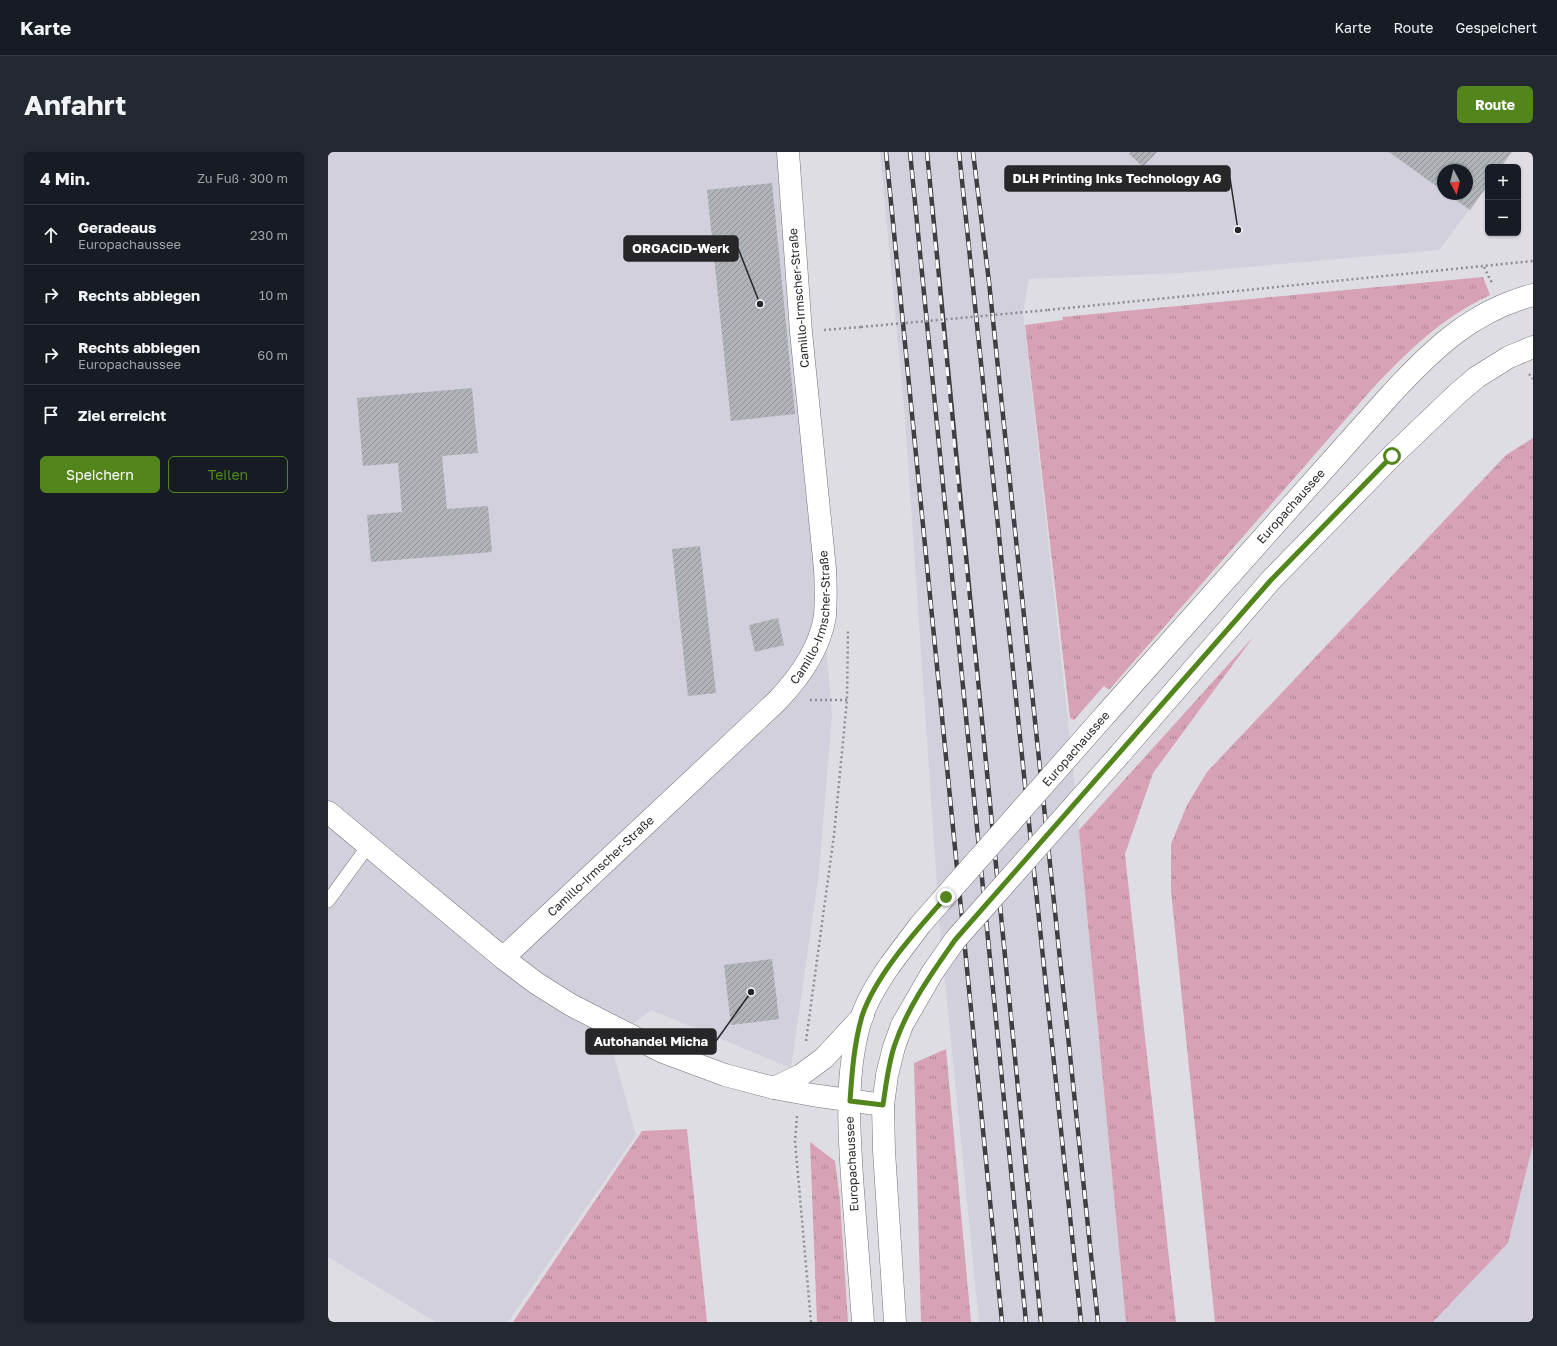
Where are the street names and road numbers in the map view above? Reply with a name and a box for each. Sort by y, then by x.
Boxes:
street label: Camillo-Irmscher-Straße [785,227,812,369]
street label: Europachaussee [1253,466,1328,547]
street label: Camillo-Irmscher-Straße [786,550,833,687]
street label: Europachaussee [1039,708,1113,789]
street label: Camillo-Irmscher-Straße [544,812,657,920]
street label: Europachaussee [842,1116,861,1212]

